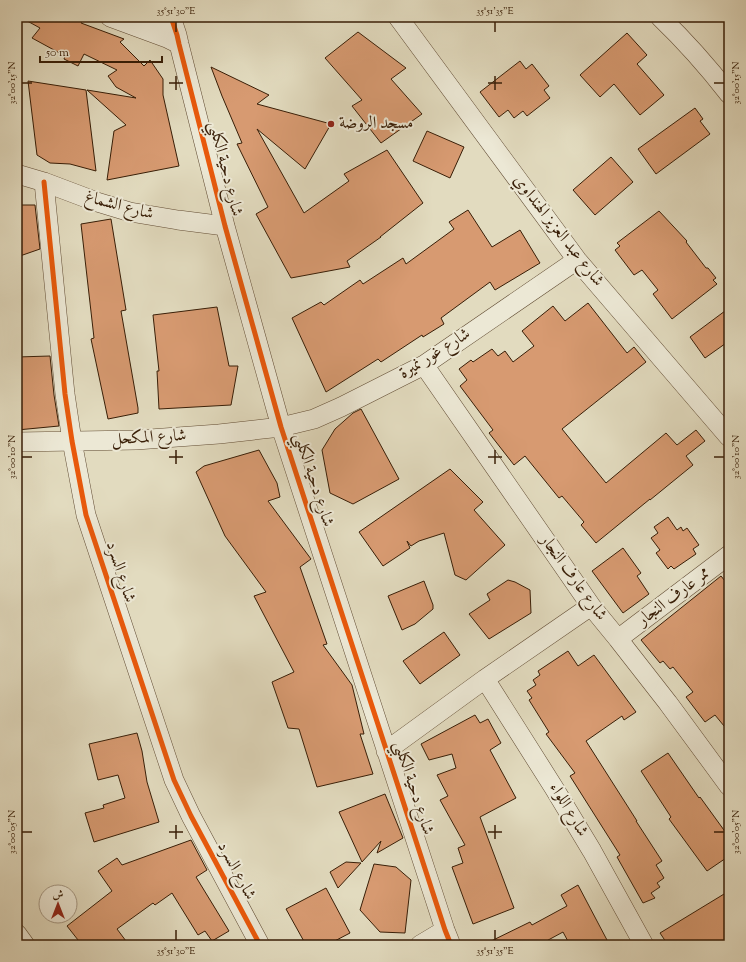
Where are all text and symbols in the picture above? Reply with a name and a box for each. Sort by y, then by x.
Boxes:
text: 35°51'30"E [157,4,195,19]
text: 35°51'35"E [476,4,514,19]
scale bar [40,38,162,64]
text: 50 m [45,44,69,62]
text: 32°00'15"N [5,62,20,104]
text: 32°00'15"N [729,62,744,104]
place label: مسجد الروضة [339,112,413,136]
street label: شارع دحية الكلبي [200,119,248,220]
marker: مسجد الروضة [326,119,336,129]
street label: شارع عبد العزيز الهنداوي [507,170,609,292]
street label: شارع الشماغ [82,185,156,227]
street label: شارع غور نميرة [394,322,476,386]
street label: شارع المكحل [111,424,187,452]
street label: شارع دحية الكلبي [285,430,339,531]
text: 32°00'10"N [5,435,20,479]
text: 32°00'10"N [729,435,744,479]
street label: شارع عارف النجار [532,528,612,626]
street label: شارع السرد [99,538,141,606]
street label: ممر عارف النجار [631,562,715,633]
street label: شارع دحية الكلبي [385,738,439,839]
street label: شارع اللواء [542,778,594,842]
text: 32°00'05"N [5,810,20,854]
text: 32°00'05"N [729,810,744,854]
street label: شارع السرد [211,837,261,905]
north arrow [38,884,78,924]
text: ش [53,887,64,903]
text: 35°51'30"E [157,944,195,959]
text: 35°51'35"E [476,944,514,959]

